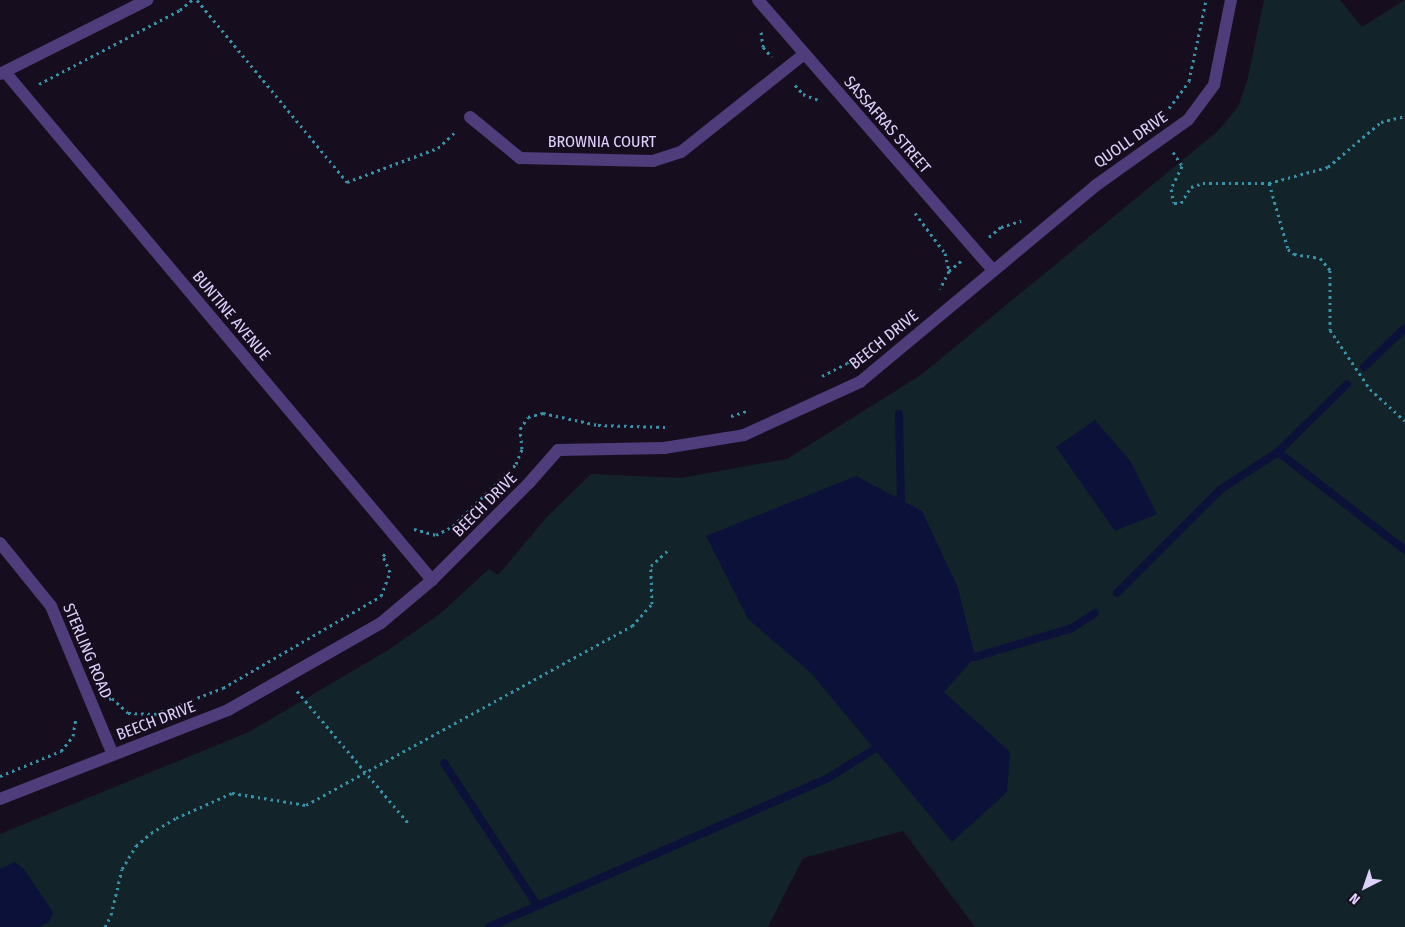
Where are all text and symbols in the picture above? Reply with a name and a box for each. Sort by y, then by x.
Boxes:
street label: SASSAFRAS STREET [840,73,934,177]
street label: QUOLL DRIVE [1091,108,1171,172]
street label: BROWNIA COURT [548,132,656,152]
street label: BUNTINE AVENUE [188,267,274,365]
street label: BEECH DRIVE [846,306,922,374]
street label: BEECH DRIVE [449,469,521,541]
street label: STERLING ROAD [58,601,116,701]
street label: BEECH DRIVE [114,697,198,745]
north arrow [1340,862,1390,912]
text: N [1346,890,1364,908]

